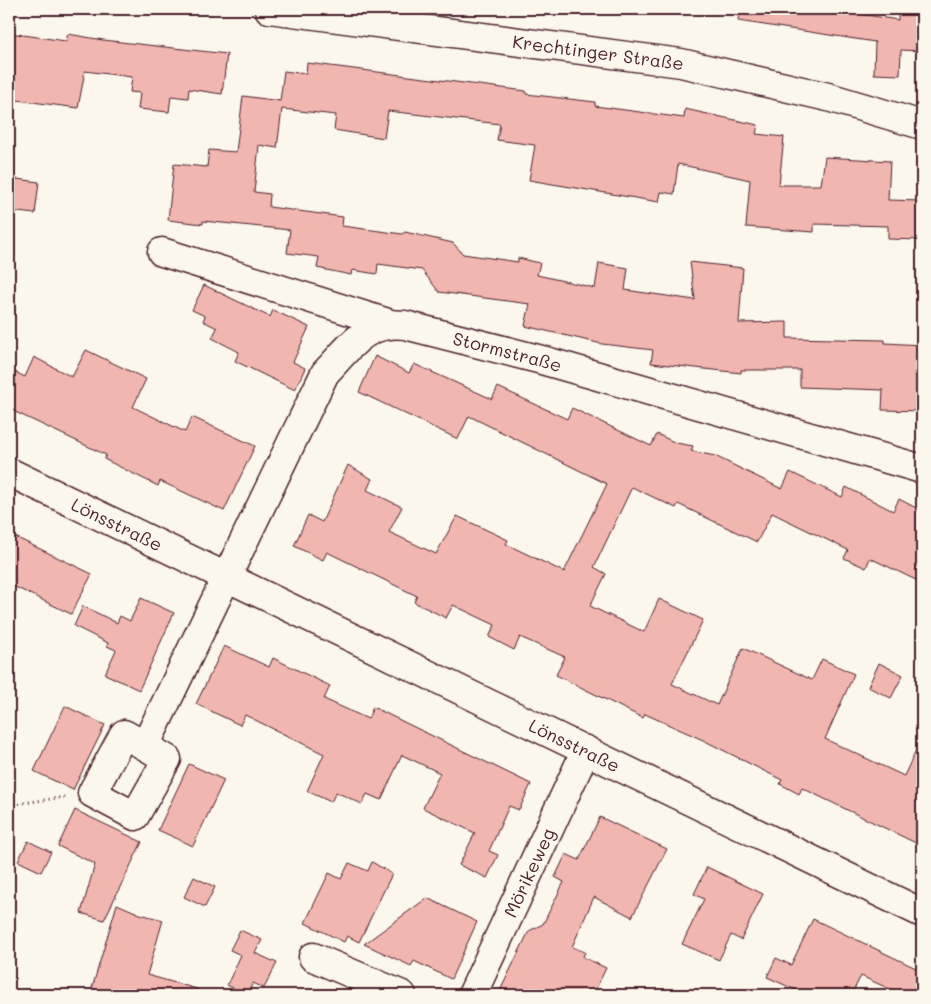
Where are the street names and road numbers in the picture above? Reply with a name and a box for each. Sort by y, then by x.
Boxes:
street label: Krechtinger Straße [511,29,685,75]
street label: Stormstraße [450,326,565,377]
street label: Lönsstraße [68,492,167,556]
street label: Lönsstraße [525,713,624,777]
street label: Mörikeweg [498,824,560,921]

